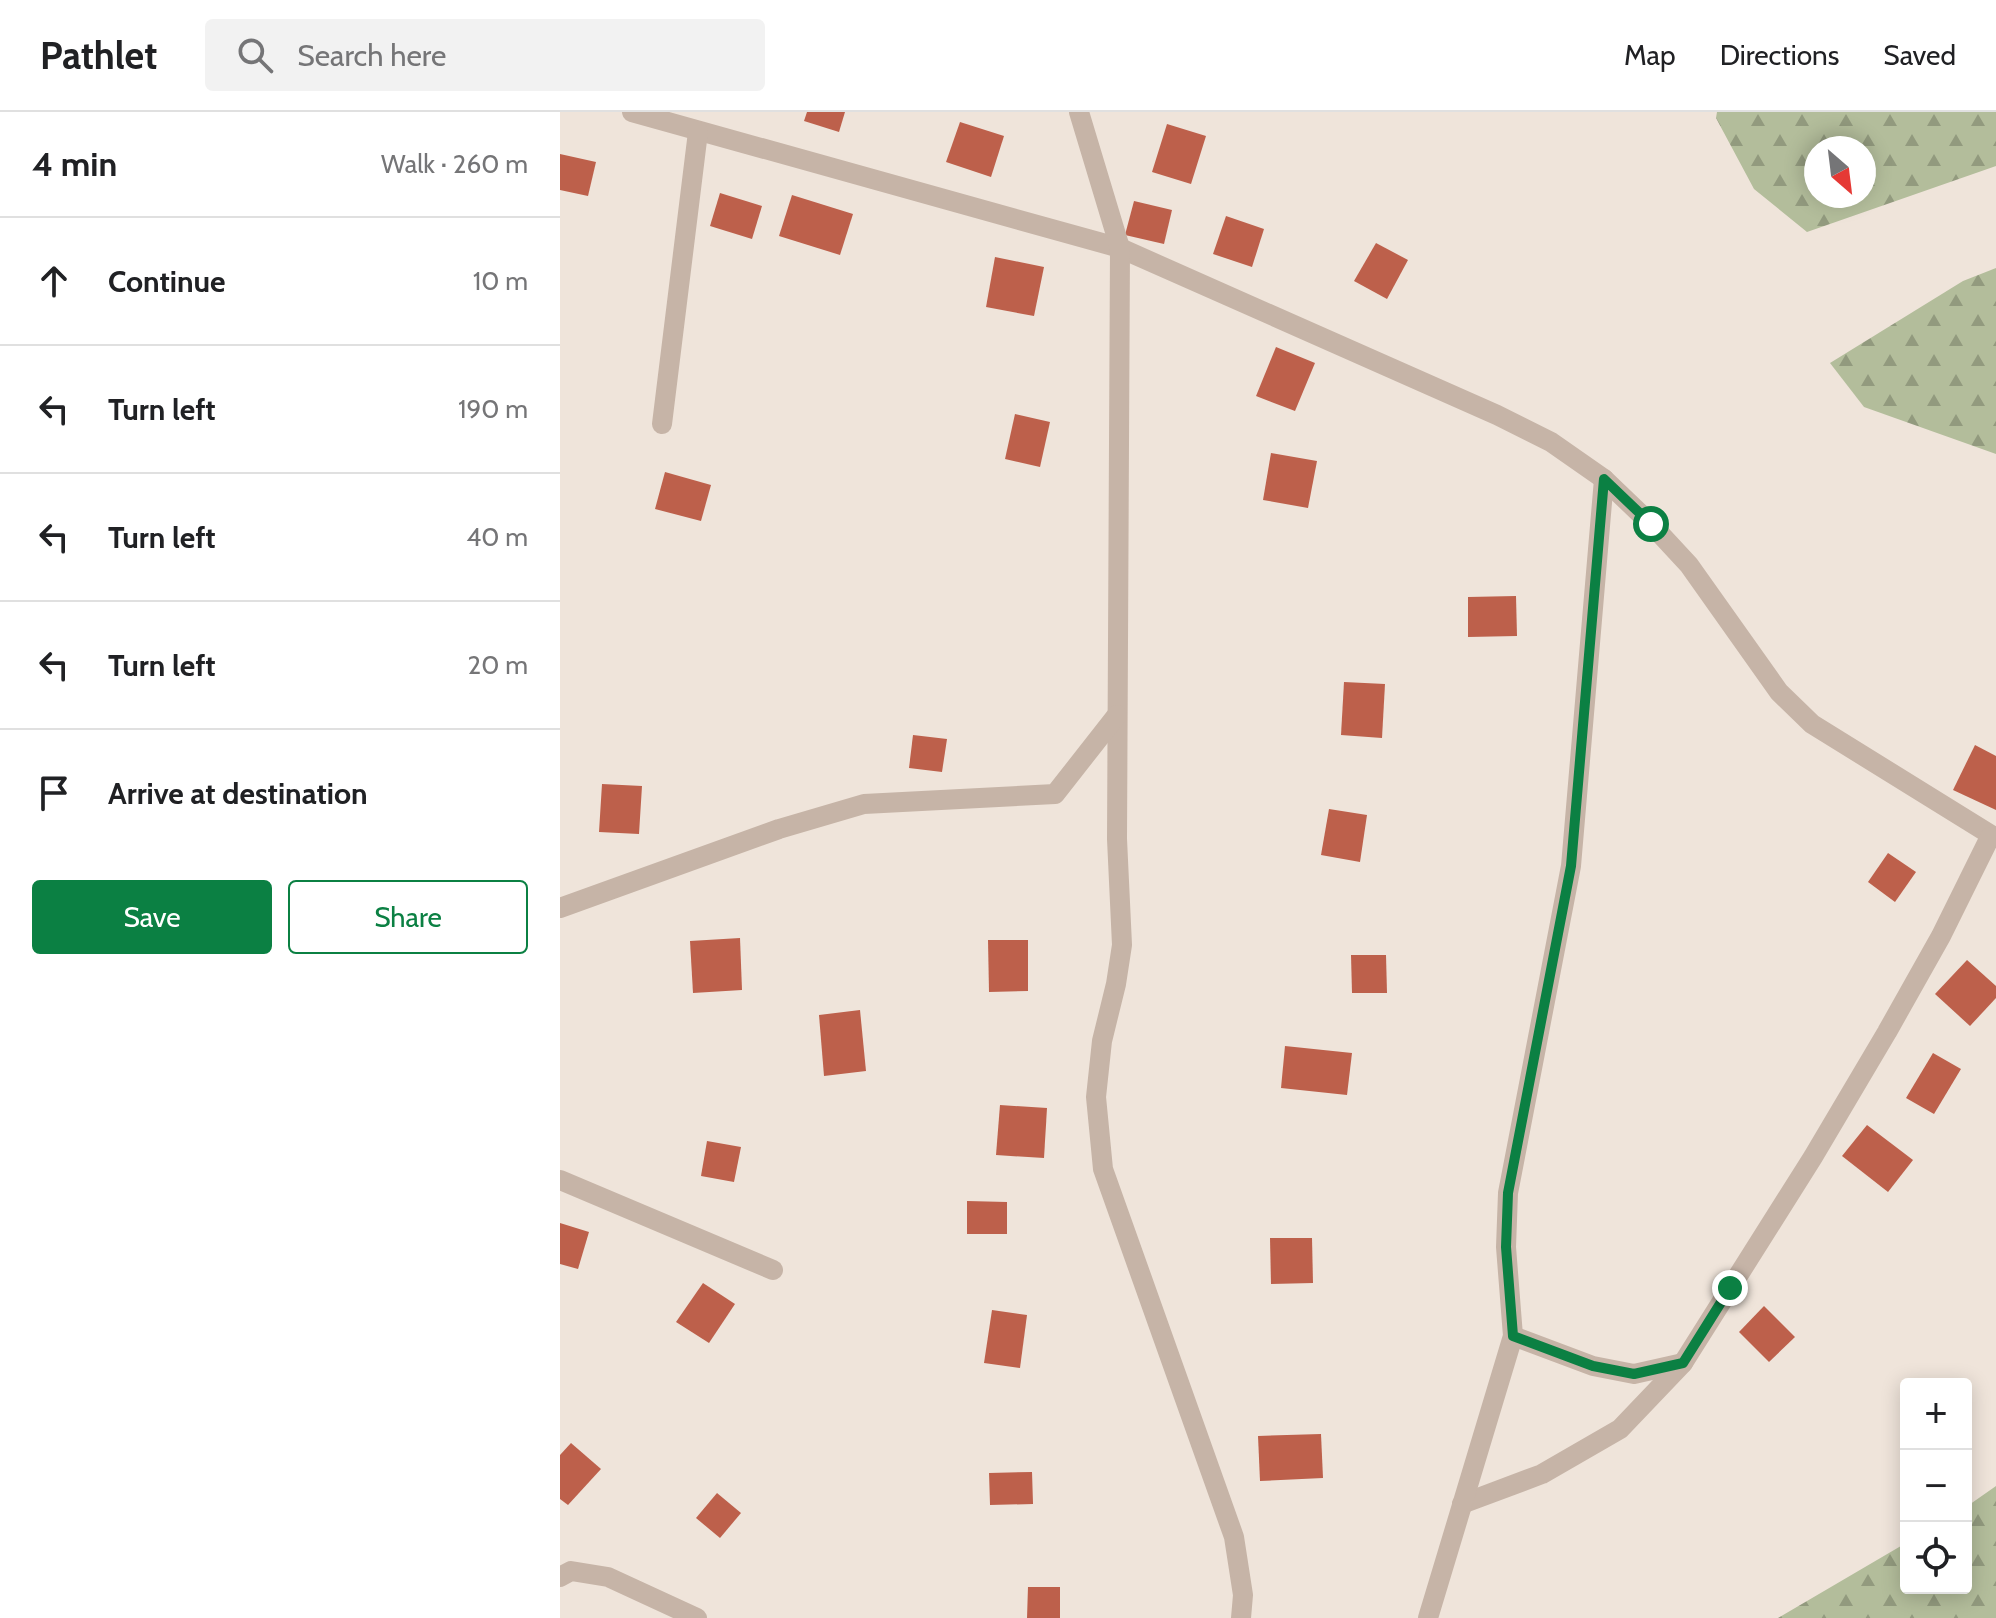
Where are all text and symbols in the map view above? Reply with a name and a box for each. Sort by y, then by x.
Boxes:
search box [205,19,765,91]
text: Pathlet [40,32,157,79]
icon: search [233,33,277,77]
text: Search here [297,37,446,74]
text: Map [1624,38,1676,72]
text: Directions [1720,38,1839,72]
text: Saved [1883,38,1956,72]
north arrow [1804,136,1876,208]
text: 4 min [32,143,117,185]
text: Walk · 260 m [381,148,528,180]
icon: ahead [32,259,76,303]
text: Continue [108,263,225,300]
text: 10 m [473,265,528,297]
icon: left [32,387,76,431]
text: Turn left [108,391,216,428]
text: 190 m [458,393,528,425]
route start [1633,506,1669,542]
icon: left [32,515,76,559]
text: Turn left [108,519,216,556]
text: 40 m [466,521,528,553]
icon: left [32,643,76,687]
text: Turn left [108,647,216,684]
text: 20 m [468,649,528,681]
icon: arrive [32,771,76,815]
text: Arrive at destination [108,775,368,812]
button: Save [32,880,272,954]
button: Share [288,880,528,954]
route end [1712,1270,1748,1306]
map controls [1900,1378,1972,1594]
button: + [1900,1378,1972,1450]
button: − [1900,1450,1972,1522]
button: locate [1900,1522,1972,1594]

